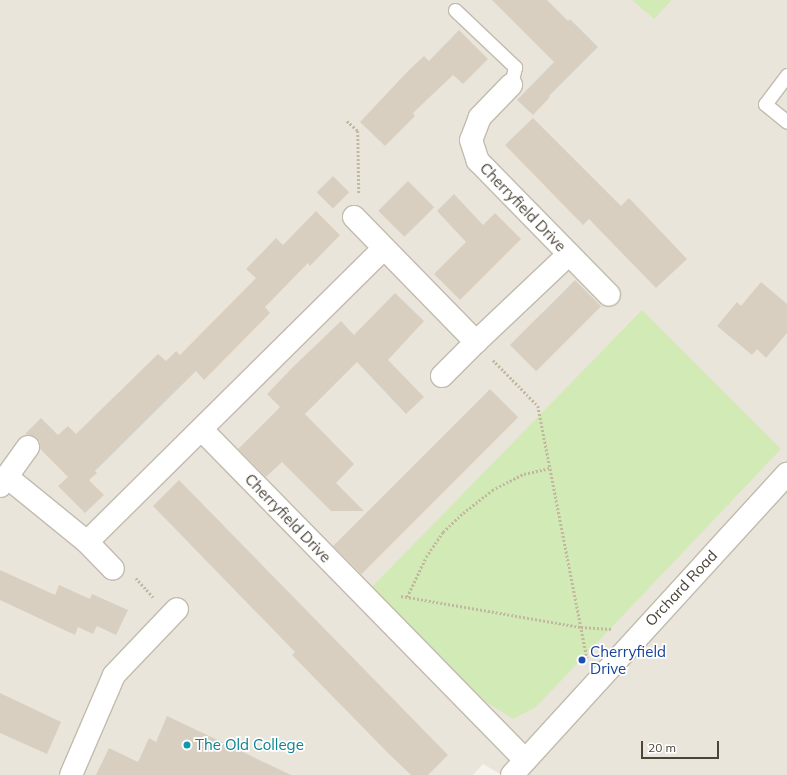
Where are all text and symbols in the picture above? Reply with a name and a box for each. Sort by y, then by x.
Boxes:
street label: Cherryfield Drive [476,159,570,255]
street label: Cherryfield Drive [241,470,335,566]
street label: Orchard Road [641,546,721,630]
place label: Cherryfield Drive [590,642,666,677]
marker: Cherryfield Drive [577,655,587,665]
scale bar [643,733,721,759]
place label: The Old College [195,736,304,754]
marker: The Old College [182,740,192,750]
text: 20 m [648,740,676,755]

